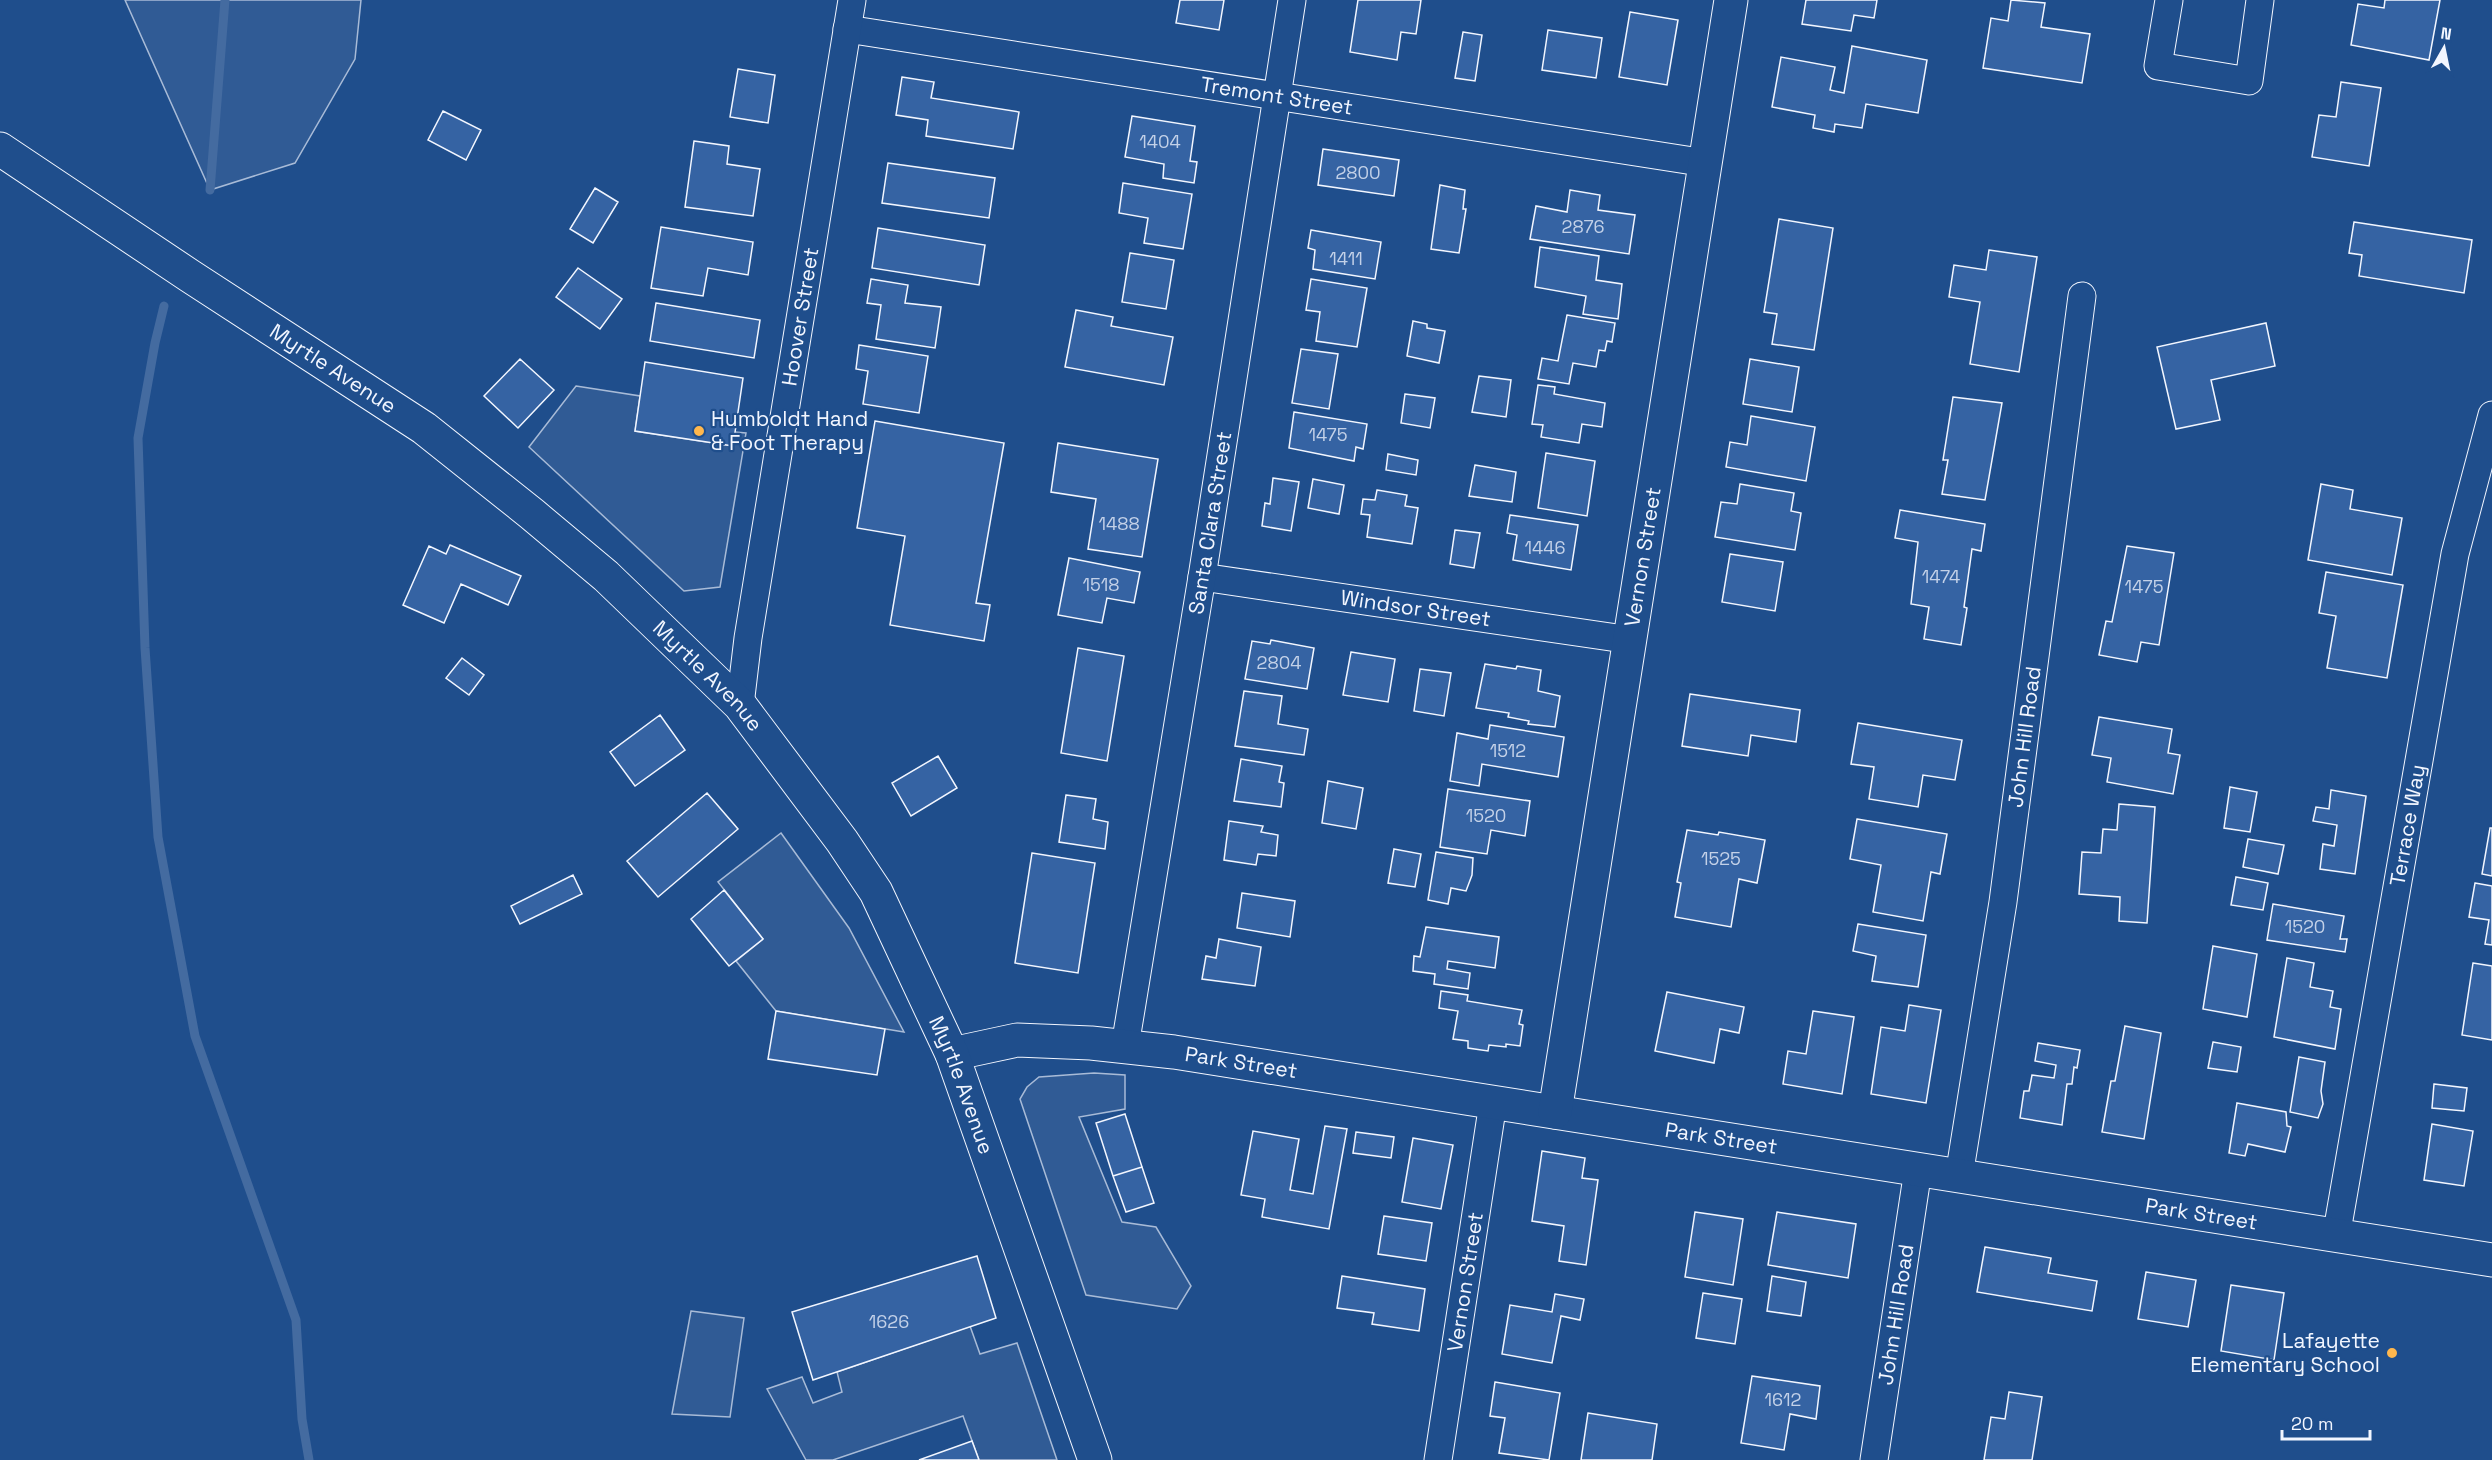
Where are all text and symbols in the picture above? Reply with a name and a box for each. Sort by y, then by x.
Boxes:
north arrow [2414,18,2474,78]
text: N [2439,22,2453,45]
street label: Tremont Street [1199,70,1355,121]
house number: 1404 [1139,130,1181,153]
house number: 2800 [1335,161,1381,184]
house number: 2876 [1562,215,1604,238]
street label: Hoover Street [775,245,824,388]
house number: 1411 [1329,247,1363,270]
street label: Myrtle Avenue [265,317,402,419]
place label: Humboldt Hand & Foot Therapy [711,405,868,456]
house number: 1475 [1308,423,1348,446]
marker: Humboldt Hand & Foot Therapy [692,424,706,438]
street label: Santa Clara Street [1182,430,1238,616]
street label: Vernon Street [1618,485,1667,629]
house number: 1488 [1098,512,1140,535]
house number: 1446 [1524,536,1566,559]
house number: 1474 [1922,565,1960,588]
house number: 1518 [1083,573,1119,596]
house number: 1475 [2124,575,2164,598]
street label: Windsor Street [1339,584,1493,632]
street label: Myrtle Avenue [647,614,769,736]
house number: 2804 [1257,651,1301,674]
street label: John Hill Road [2001,665,2047,809]
house number: 1512 [1490,739,1526,762]
street label: Terrace Way [2383,762,2431,888]
house number: 1520 [1466,804,1506,827]
house number: 1525 [1701,847,1741,870]
house number: 1520 [2285,915,2325,938]
street label: Myrtle Avenue [923,1012,1000,1158]
street label: Park Street [1183,1040,1299,1084]
street label: Park Street [1663,1116,1779,1160]
street label: Park Street [2143,1191,2259,1236]
street label: Vernon Street [1441,1210,1489,1354]
street label: John Hill Road [1872,1242,1920,1387]
house number: 1626 [869,1310,909,1333]
place label: Lafayette Elementary School [2190,1327,2380,1378]
marker: Lafayette Elementary School [2385,1346,2399,1360]
house number: 1612 [1765,1388,1801,1411]
scale bar [2282,1403,2370,1441]
text: 20 m [2291,1412,2334,1435]

